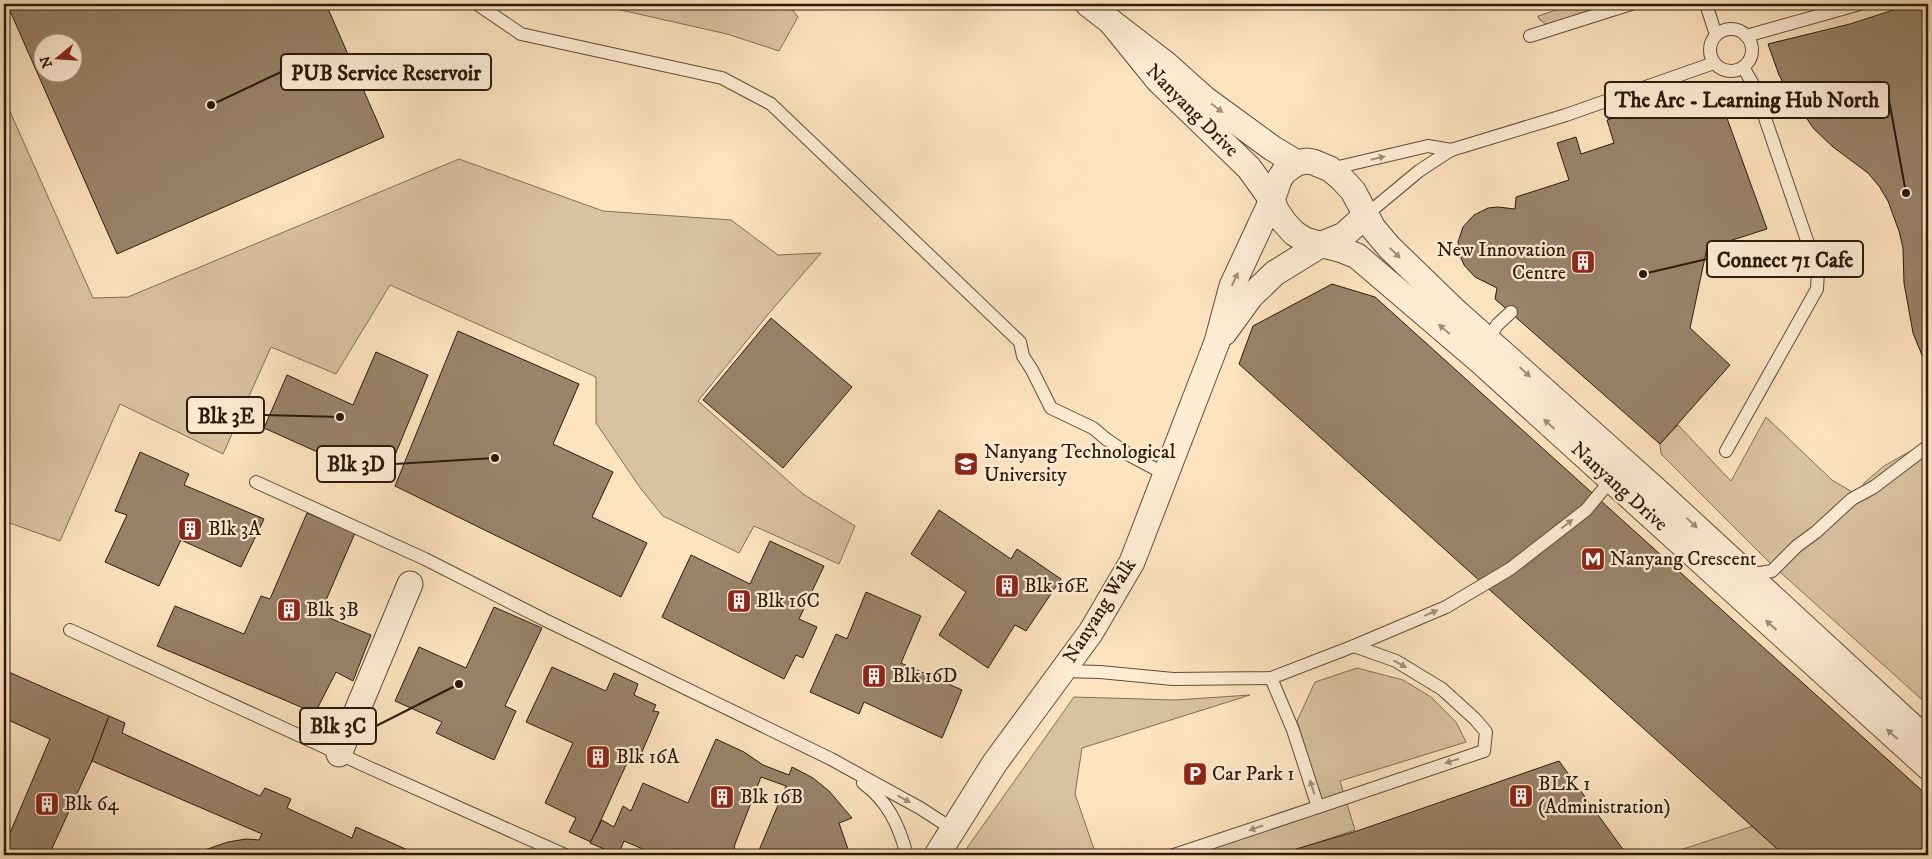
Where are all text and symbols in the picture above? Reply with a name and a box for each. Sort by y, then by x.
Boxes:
north arrow [32,32,82,82]
text: N [36,53,57,70]
callout: PUB Service Reservoir [281,54,491,90]
street label: Nanyang Drive [1140,59,1244,163]
text: PUB Service Reservoir [291,61,482,87]
callout: The Arc - Learning Hub North [1605,82,1889,118]
text: The Arc - Learning Hub North [1614,88,1880,114]
one-way arrow [1210,103,1224,113]
one-way arrow [1370,154,1385,162]
place label: New Innovation Centre [1437,238,1567,286]
callout: Connect 71 Cafe [1707,241,1863,277]
one-way arrow [1389,247,1401,259]
text: Connect 71 Cafe [1717,248,1854,274]
building icon: New Innovation Centre [1570,249,1596,275]
one-way arrow [1231,271,1239,286]
one-way arrow [1438,323,1450,335]
one-way arrow [1518,367,1531,378]
callout: Blk 3E [187,397,264,433]
text: Blk 3E [197,404,255,430]
one-way arrow [1543,418,1555,430]
street label: Nanyang Drive [1565,437,1673,537]
place label: Nanyang Technological University [984,440,1175,488]
callout: Blk 3D [317,446,395,482]
school or university icon: Nanyang Technological University [953,451,979,477]
text: Blk 3D [327,452,385,478]
building icon: Blk 3A [177,516,203,542]
place label: Blk 3A [208,517,261,542]
one-way arrow [1685,518,1698,529]
one-way arrow [1560,519,1573,530]
metro station icon: Nanyang Crescent [1580,546,1606,572]
place label: Nanyang Crescent [1610,547,1756,572]
street label: Nanyang Walk [1058,554,1142,668]
building icon: Blk 16E [994,573,1020,599]
place label: Blk 16E [1024,574,1089,599]
building icon: Blk 16C [726,588,752,614]
place label: Blk 16C [756,589,820,614]
building icon: Blk 3B [276,597,302,623]
place label: Blk 3B [306,598,359,623]
one-way arrow [1424,608,1438,616]
one-way arrow [1766,619,1778,631]
one-way arrow [1392,660,1407,668]
building icon: Blk 16D [861,663,887,689]
place label: Blk 16D [892,664,957,689]
callout: Blk 3C [300,708,376,744]
text: Blk 3C [310,714,366,740]
one-way arrow [1885,729,1898,740]
building icon: Blk 16A [585,744,611,770]
place label: Blk 16A [616,745,679,770]
one-way arrow [1445,758,1460,765]
parking icon: Car Park 1 [1182,761,1208,787]
place label: Car Park 1 [1212,762,1295,787]
place label: BLK 1 (Administration) [1538,772,1671,820]
one-way arrow [1308,779,1315,794]
building icon: BLK 1 (Administration) [1508,783,1534,809]
building icon: Blk 16B [709,784,735,810]
place label: Blk 16B [740,785,803,810]
building icon: Blk 64 [34,791,60,817]
place label: Blk 64 [64,792,119,817]
one-way arrow [897,795,912,803]
one-way arrow [1248,825,1263,832]

